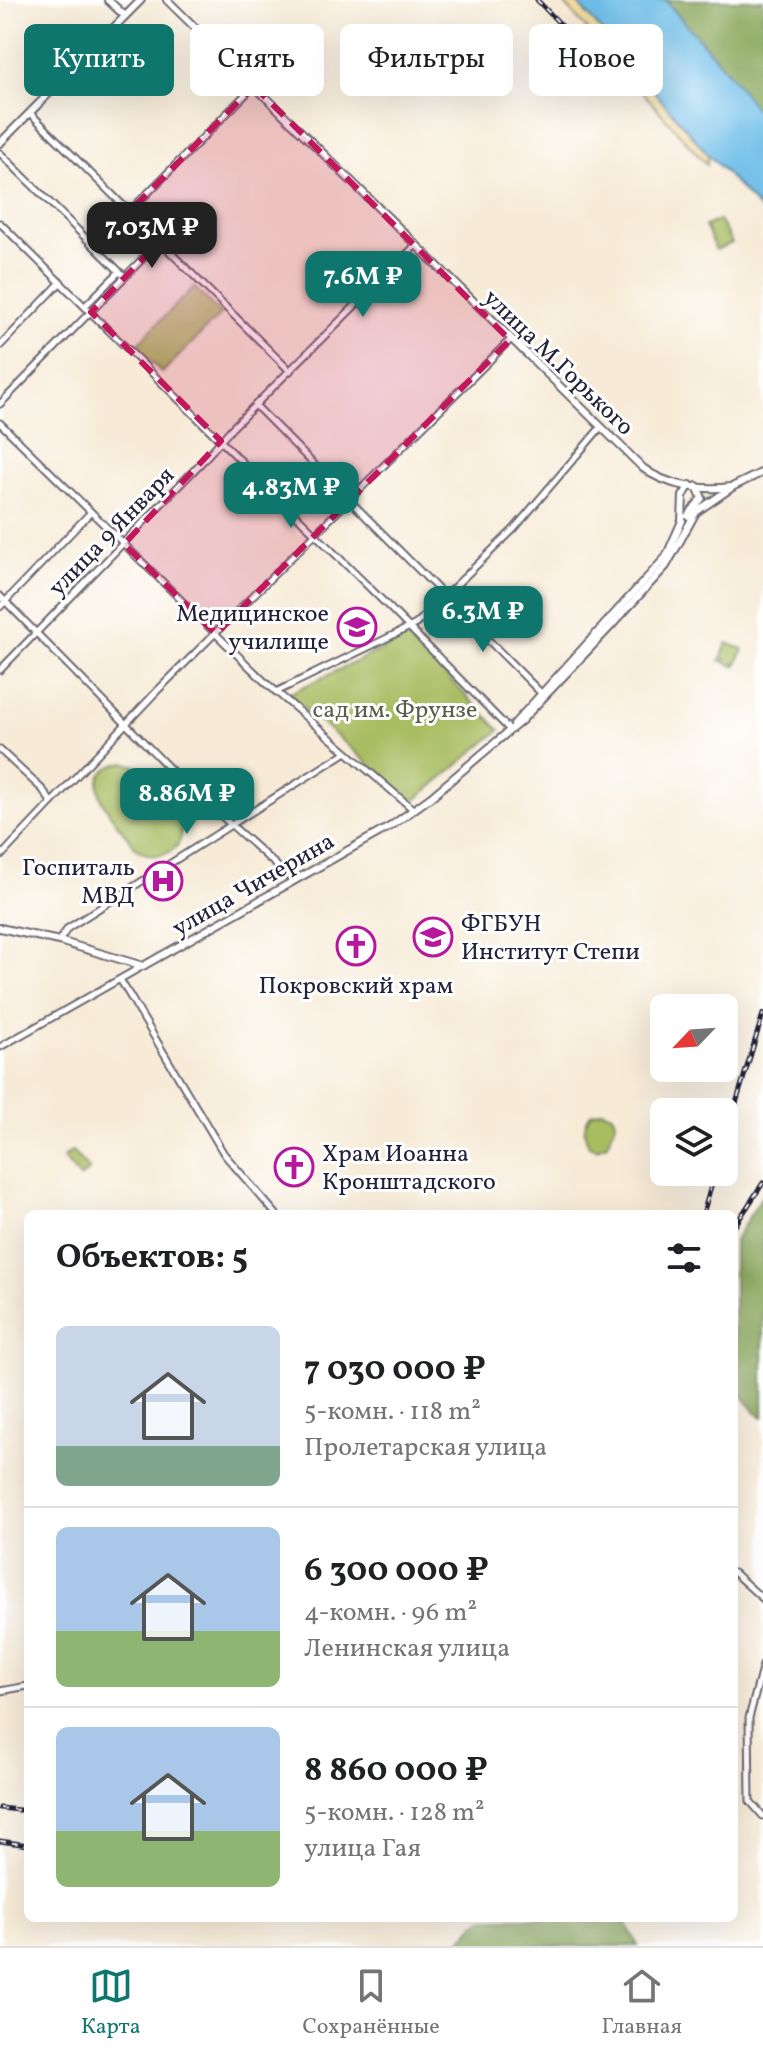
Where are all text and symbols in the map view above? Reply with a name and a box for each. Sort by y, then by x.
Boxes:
chip: Купить [24,24,174,96]
chip: Снять [190,24,324,96]
chip: Фильтры [340,24,513,96]
chip: Новое [529,24,663,96]
pin: 7.03M ₽ [78,202,226,270]
text: 7.03M ₽ [105,210,199,246]
pin: 7.6M ₽ [298,251,428,319]
text: 7.6M ₽ [323,259,403,295]
street label: улица М.Горького [475,283,641,444]
street label: улица 9 Января [42,460,183,605]
pin: 4.83M ₽ [217,462,365,530]
text: 4.83M ₽ [242,470,340,506]
pin: 6.3M ₽ [418,586,548,654]
text: 6.3M ₽ [442,594,524,630]
place label: Медицинское училище [176,598,329,660]
school or university icon: Медицинское училище [336,606,378,648]
park label: сад им. Фрунзе [313,694,477,728]
pin: 8.86M ₽ [113,768,261,836]
text: 8.86M ₽ [138,776,236,812]
street label: улица Чичерина [167,825,341,946]
place label: Госпиталь МВД [22,852,135,914]
hospital icon: Госпиталь МВД [142,860,184,902]
place label: ФГБУН Институт Степи [461,908,640,970]
school or university icon: ФГБУН Институт Степи [412,916,454,958]
church icon: Покровский храм [335,925,377,967]
place label: Покровский храм [259,970,453,1004]
north arrow [650,994,738,1082]
map controls [650,994,738,1186]
button: layers [650,1098,738,1186]
place label: Храм Иоанна Кронштадского [322,1138,496,1200]
church icon: Храм Иоанна Кронштадского [273,1146,315,1188]
text: Объектов: 5 [56,1235,248,1282]
icon: filters [662,1236,706,1280]
text: 7 030 000 ₽ [304,1347,486,1394]
icon: home [120,1358,216,1454]
text: 5-комн. · 118 m² [304,1394,481,1430]
text: Пролетарская улица [304,1430,547,1466]
text: 6 300 000 ₽ [304,1548,489,1595]
icon: home [120,1559,216,1655]
text: 4-комн. · 96 m² [304,1595,477,1631]
text: Ленинская улица [304,1631,510,1667]
text: 8 860 000 ₽ [304,1748,488,1795]
icon: home [120,1759,216,1855]
text: 5-комн. · 128 m² [304,1795,485,1831]
text: улица Гая [304,1831,421,1867]
tab: Карта [81,1964,141,2043]
tab: Сохранённые [302,1964,440,2043]
tab: Главная [602,1964,682,2043]

